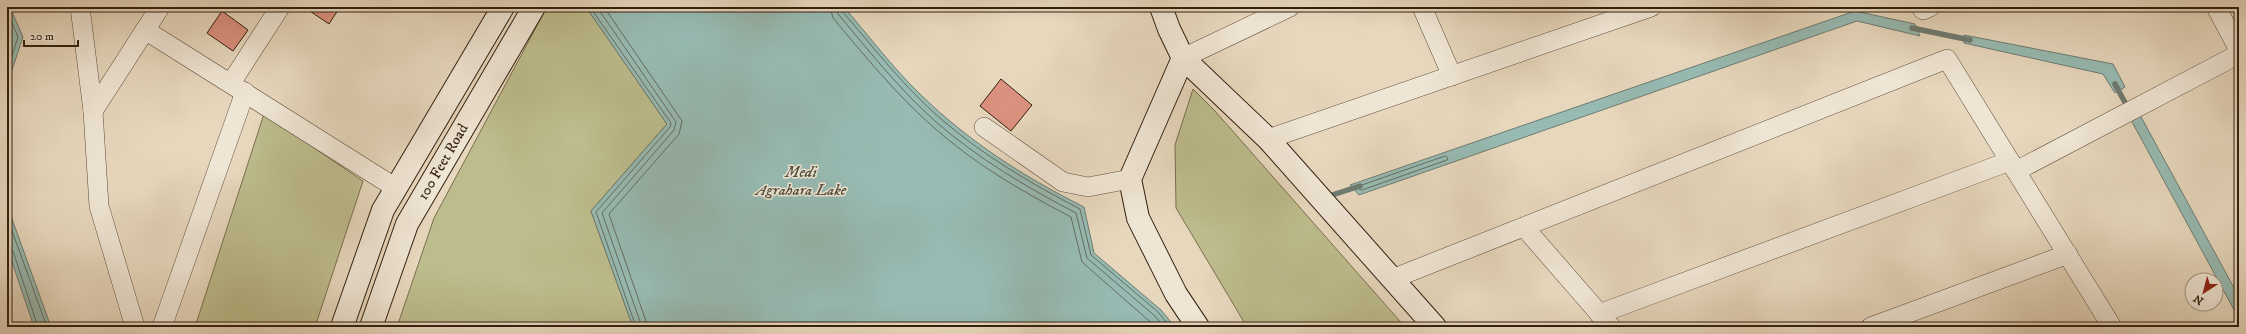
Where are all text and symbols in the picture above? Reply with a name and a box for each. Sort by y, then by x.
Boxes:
scale bar [24,22,78,48]
text: 20 m [30,29,54,44]
street label: 100 Feet Road [413,120,473,204]
water label: Medi Agrahara Lake [754,162,847,200]
north arrow [2184,272,2224,312]
text: N [2191,291,2206,308]

